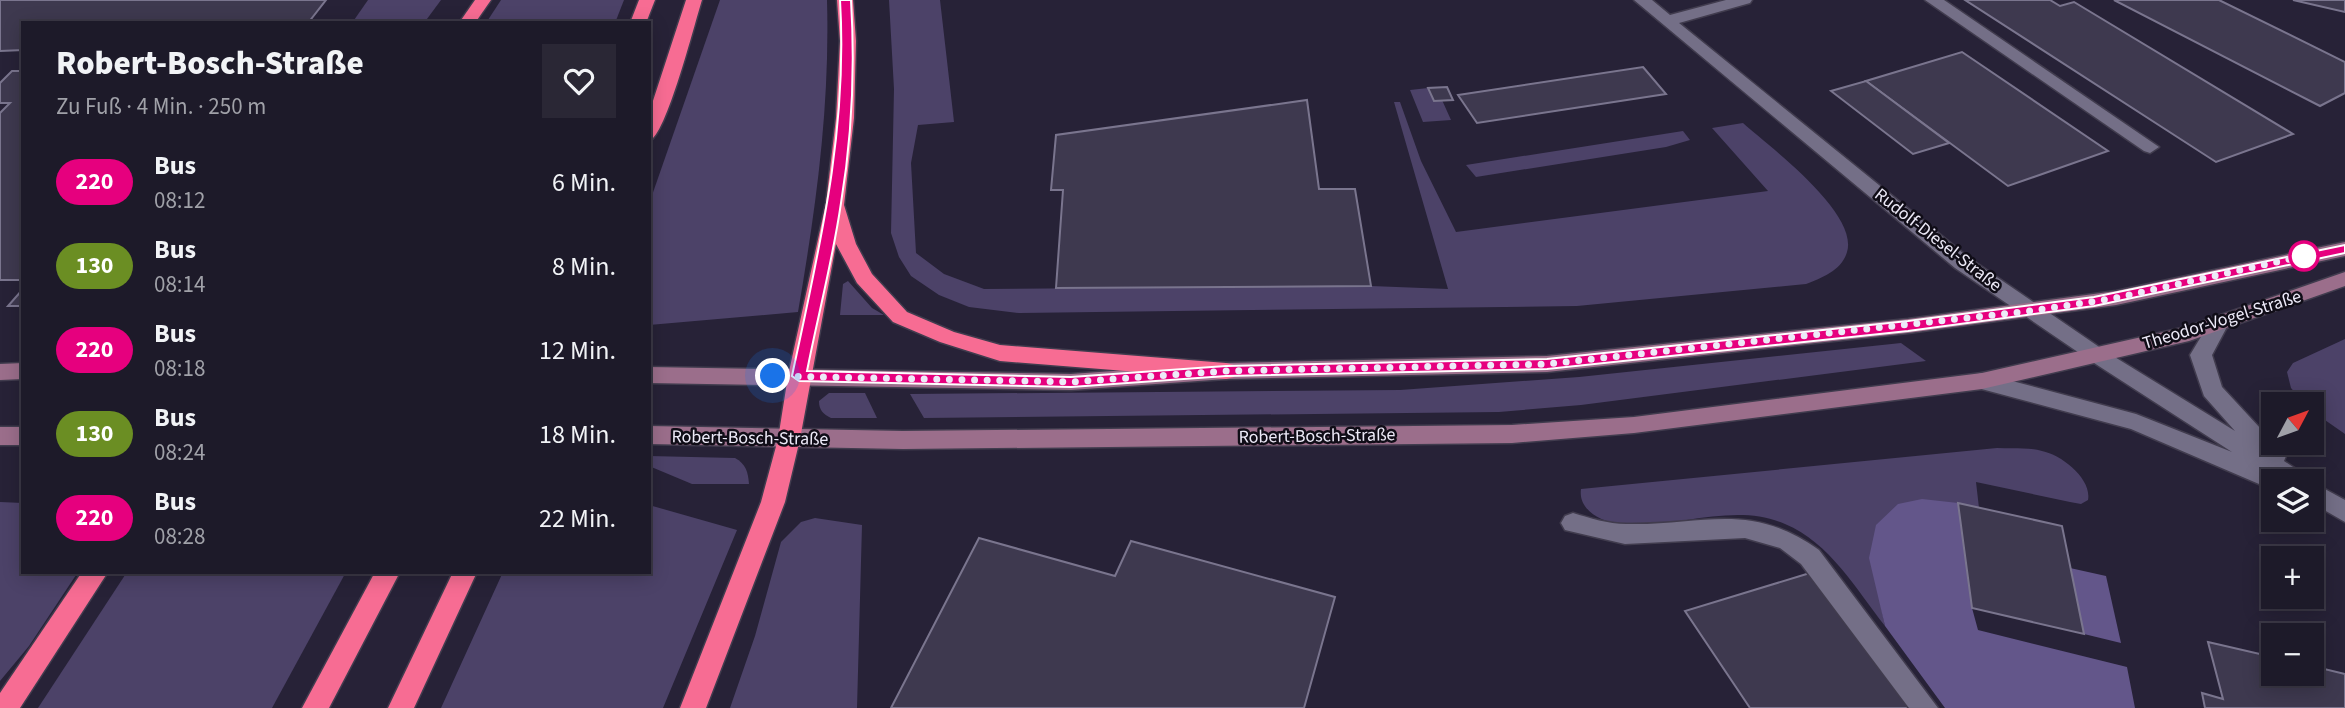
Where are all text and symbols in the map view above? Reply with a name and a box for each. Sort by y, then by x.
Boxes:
text: Robert-Bosch-Straße [56,40,364,87]
button: heart [542,44,616,118]
text: Zu Fuß · 4 Min. · 250 m [56,90,266,123]
text: Bus [154,147,196,184]
text: 220 [75,164,114,199]
text: 6 Min. [552,164,616,201]
street label: Rudolf-Diesel-Straße [1869,182,2007,298]
text: 08:12 [154,184,205,217]
text: Bus [154,231,196,268]
unlabelled marker [2289,241,2319,271]
text: 130 [75,248,114,283]
text: 8 Min. [552,248,616,285]
text: 08:14 [154,268,205,301]
street label: Theodor-Vogel-Straße [2140,284,2305,356]
text: Bus [154,315,196,352]
text: 220 [75,332,114,367]
text: 12 Min. [539,332,616,369]
text: 08:18 [154,352,205,385]
your location [755,358,790,393]
north arrow [2261,392,2324,455]
map controls [2261,392,2324,686]
text: Bus [154,399,196,436]
text: 130 [75,416,114,451]
text: 18 Min. [539,416,616,453]
street label: Robert-Bosch-Straße [1238,422,1396,450]
street label: Robert-Bosch-Straße [671,424,829,452]
text: 08:24 [154,436,205,469]
button: layers [2261,469,2324,532]
text: Bus [154,483,196,520]
text: 220 [75,500,114,535]
text: 22 Min. [539,500,616,537]
text: 08:28 [154,520,205,553]
button: + [2261,546,2324,609]
button: − [2261,623,2324,686]

